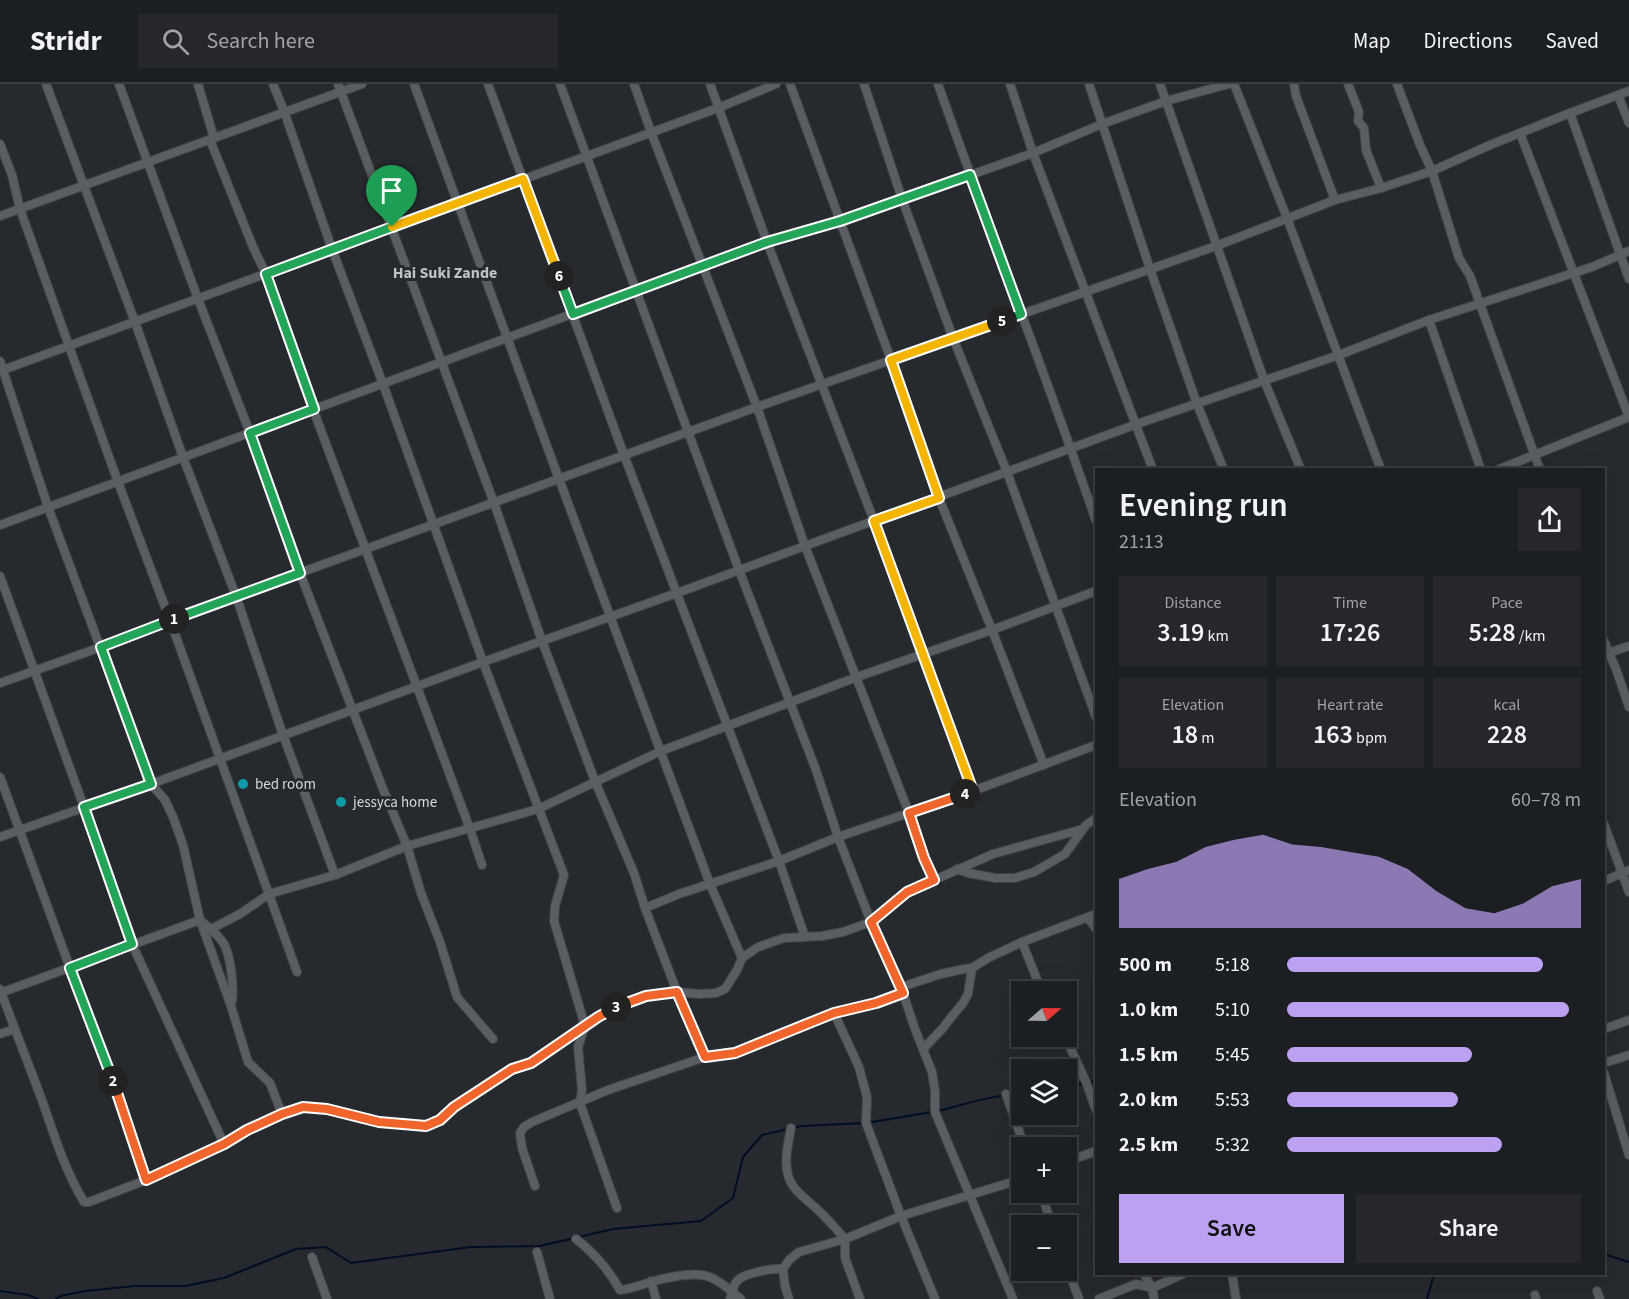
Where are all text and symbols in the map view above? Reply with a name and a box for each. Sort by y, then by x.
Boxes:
search box [138,14,558,68]
text: Stridr [30,21,102,61]
icon: search [159,25,192,58]
text: Search here [207,25,315,57]
text: Map [1353,26,1391,56]
text: Directions [1424,26,1512,56]
text: Saved [1545,26,1599,56]
pin [366,165,417,227]
icon: arrive [375,174,408,207]
pin: 6 [544,261,574,291]
district label: Hai Suki Zande [393,262,497,284]
text: 6 [555,265,563,287]
pin: 5 [987,306,1017,336]
text: 5 [998,310,1006,332]
text: Evening run [1119,482,1288,529]
button: share [1518,488,1581,551]
text: 21:13 [1119,528,1164,556]
text: Distance [1165,592,1221,614]
text: Time [1333,592,1367,614]
text: Pace [1491,592,1523,614]
pin: 1 [159,604,189,634]
text: 1 [170,608,178,630]
text: 3.19 [1157,614,1204,651]
text: 17:26 [1320,614,1380,651]
text: 5:28 [1468,614,1516,651]
text: km [1204,625,1229,647]
text: /km [1516,625,1546,647]
text: Elevation [1162,694,1224,716]
text: Heart rate [1317,694,1383,716]
text: kcal [1494,694,1520,716]
text: 18 [1171,716,1198,753]
text: 163 [1313,716,1353,753]
text: 228 [1487,716,1527,753]
text: m [1198,727,1215,749]
text: bpm [1353,727,1387,749]
place label: bed room [255,774,316,795]
marker: bed room [236,777,250,791]
pin: 4 [950,779,980,809]
text: 4 [961,783,969,805]
text: Elevation [1119,786,1197,814]
text: 60–78 m [1511,786,1581,814]
place label: jessyca home [352,792,437,813]
marker: jessyca home [334,795,348,809]
text: 500 m [1119,951,1172,979]
text: 5:18 [1215,951,1250,979]
north arrow [1011,981,1077,1047]
map controls [1011,981,1077,1281]
pin: 3 [601,992,631,1022]
text: 3 [612,996,620,1018]
text: 1.0 km [1119,996,1178,1024]
text: 5:10 [1215,996,1250,1024]
text: 1.5 km [1119,1041,1178,1069]
text: 5:45 [1215,1041,1250,1069]
button: layers [1011,1059,1077,1125]
pin: 2 [98,1066,128,1096]
text: 2 [109,1070,117,1092]
text: 2.0 km [1119,1086,1178,1114]
text: 5:53 [1215,1086,1250,1114]
text: 2.5 km [1119,1131,1178,1159]
text: 5:32 [1215,1131,1250,1159]
button: + [1011,1137,1077,1203]
button: Save [1119,1194,1344,1263]
button: Share [1356,1194,1581,1263]
button: − [1011,1215,1077,1281]

